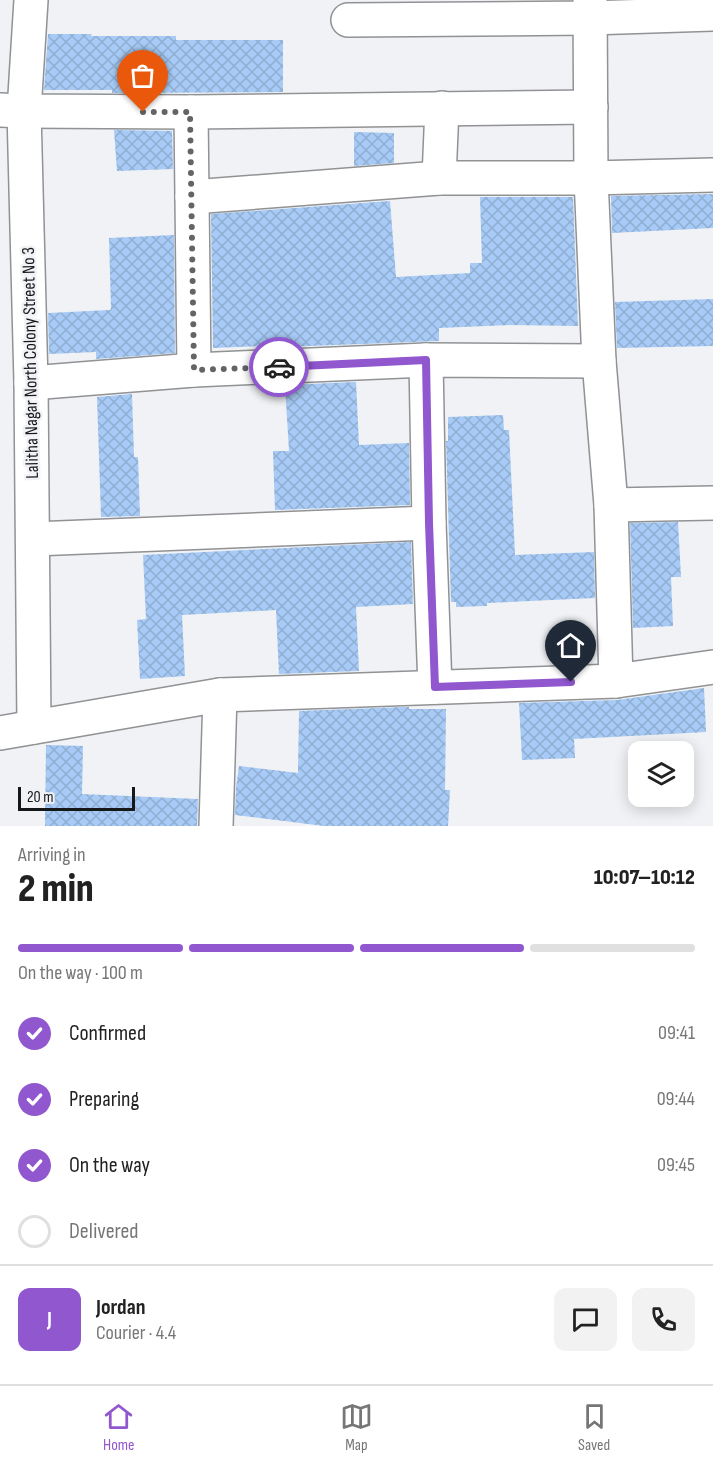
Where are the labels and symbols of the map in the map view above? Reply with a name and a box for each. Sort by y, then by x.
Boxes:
pin [117,50,168,112]
street label: Lalitha Nagar North Colony Street No 3 [18,247,43,479]
courier [249,337,309,397]
pin [545,620,596,682]
scale bar [18,784,135,812]

